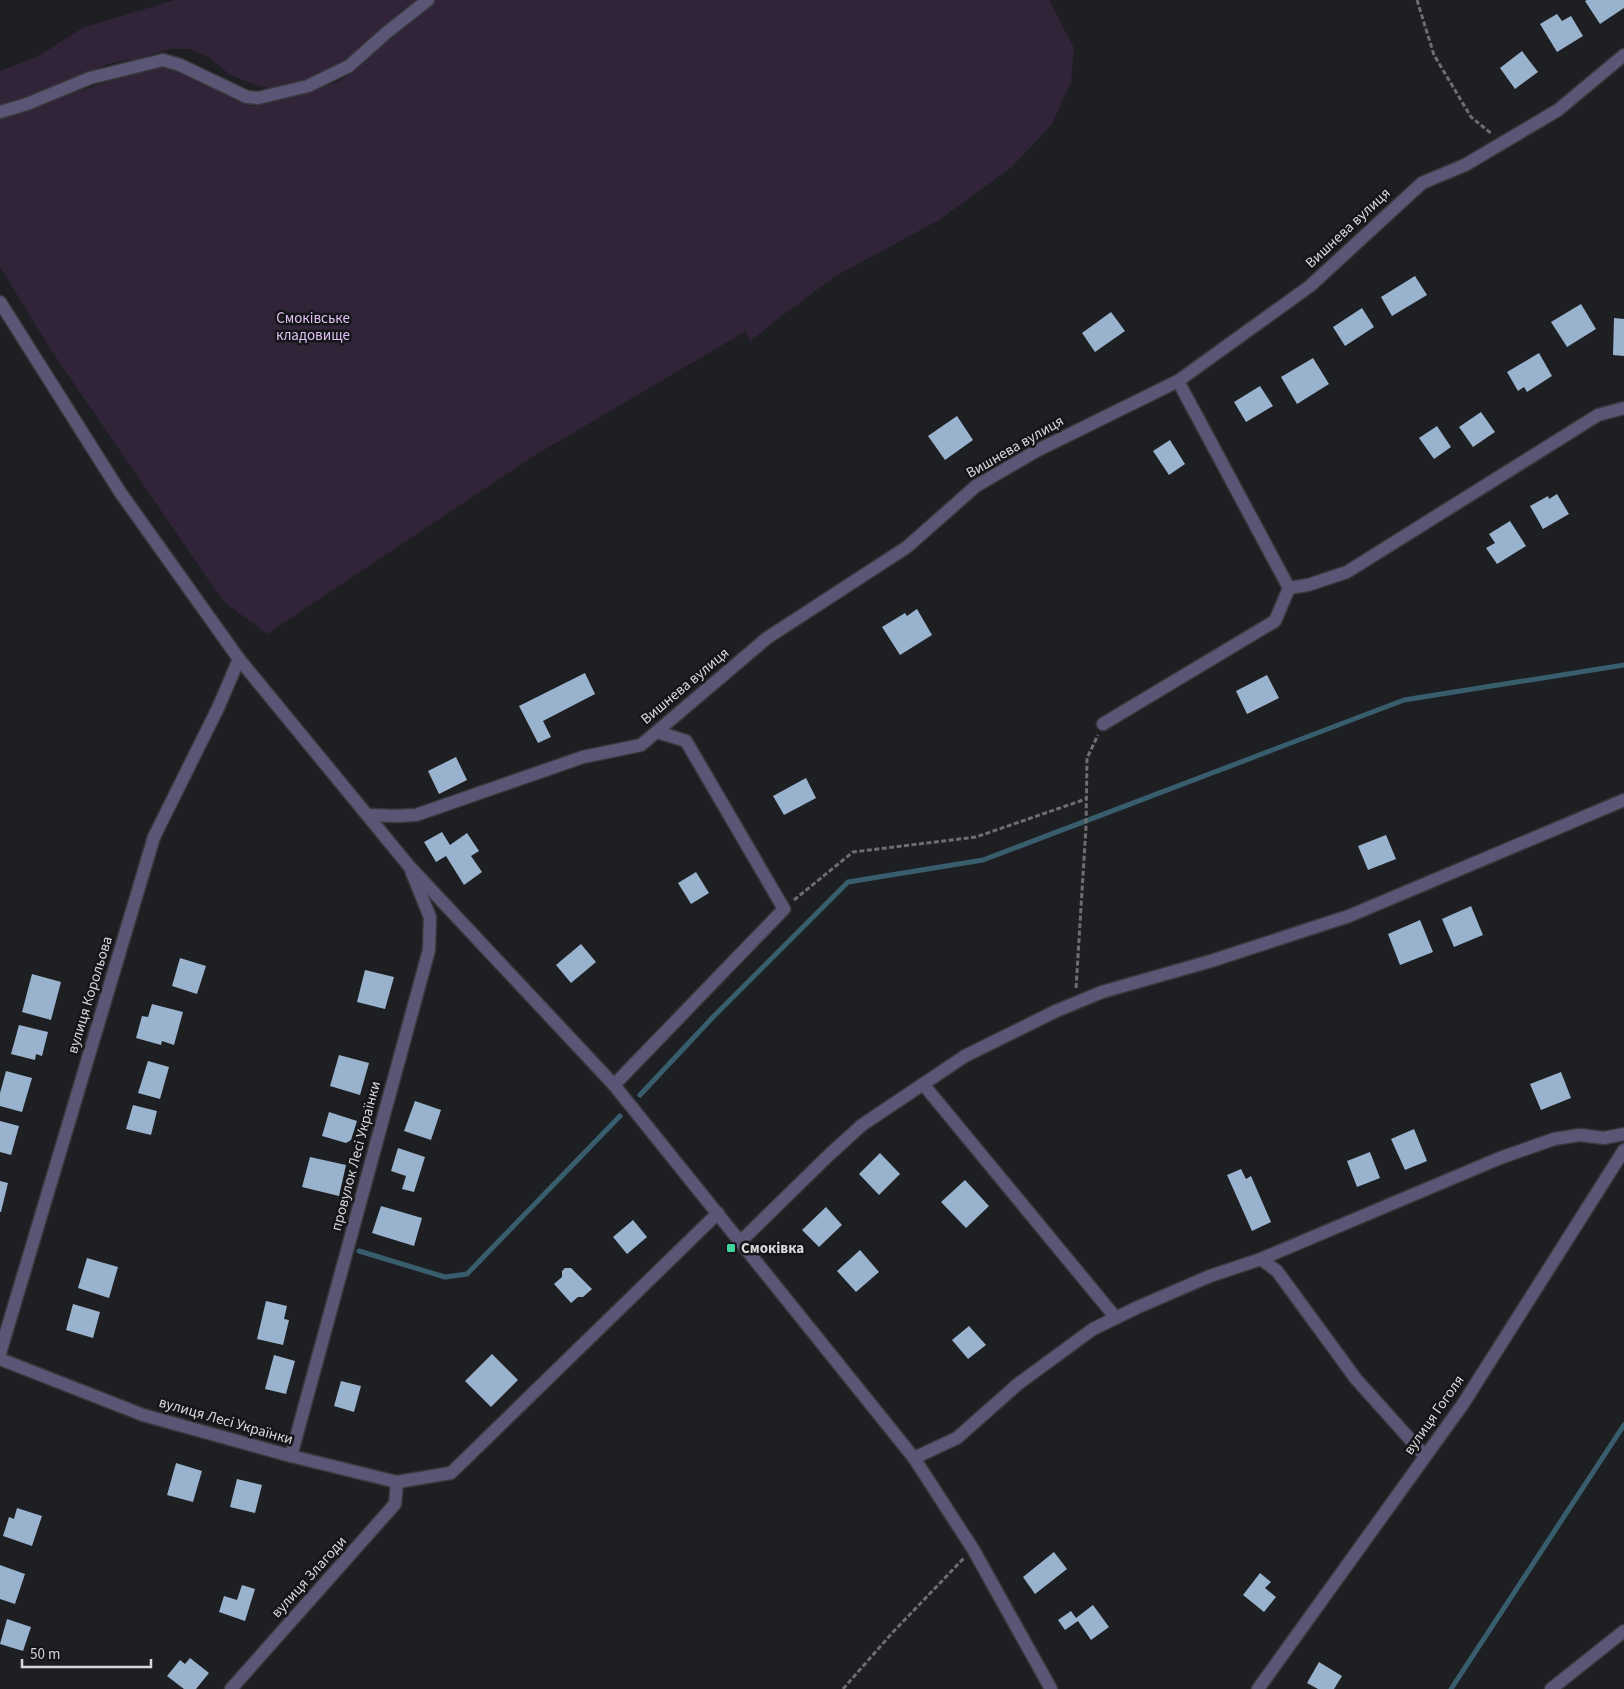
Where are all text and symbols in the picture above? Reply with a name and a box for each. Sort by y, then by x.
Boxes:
street label: Вишнева вулиця [1301,183,1395,273]
park label: Смоківське кладовище [276,308,350,346]
street label: Вишнева вулиця [962,411,1068,483]
street label: Вишнева вулиця [636,643,734,729]
street label: вулиця Корольова [62,934,118,1056]
street label: провулок Лесі Українки [326,1079,386,1233]
place label: Смоківка [741,1238,804,1259]
marker: Смоківка [725,1242,737,1254]
street label: вулиця Гоголя [1399,1371,1469,1459]
street label: вулиця Лесі Українки [156,1392,296,1450]
street label: вулиця Злагоди [266,1531,352,1623]
scale bar [22,1636,151,1668]
text: 50 m [30,1644,60,1665]

